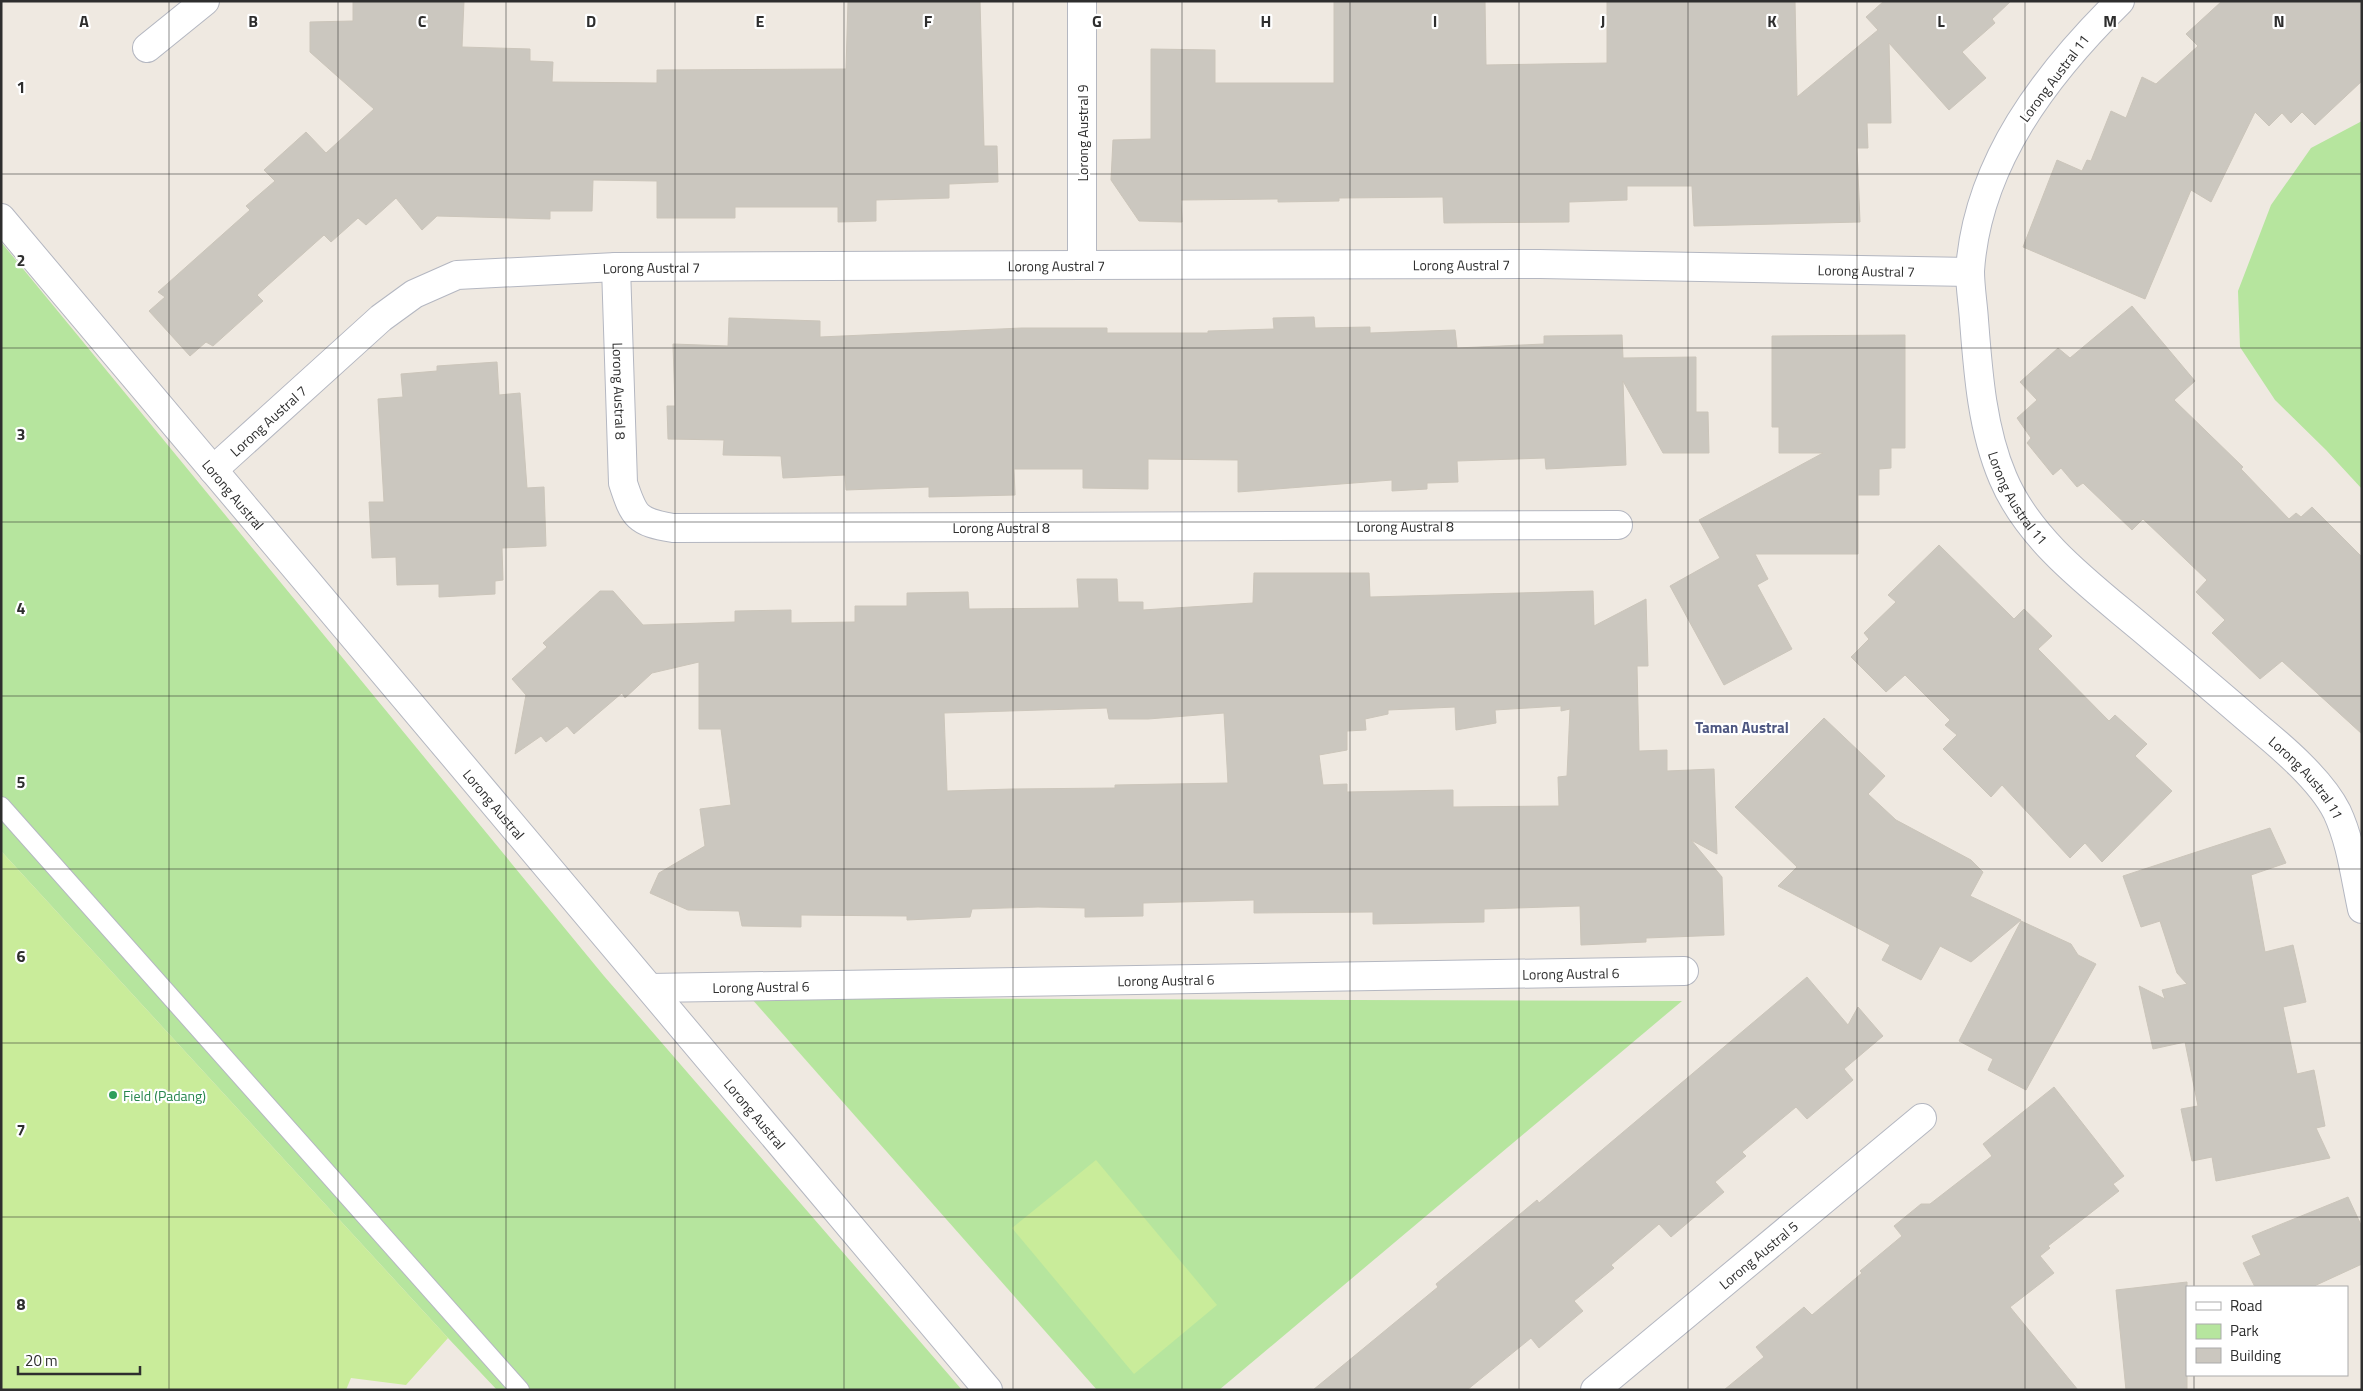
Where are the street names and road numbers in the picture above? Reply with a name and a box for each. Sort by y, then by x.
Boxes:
street label: Lorong Austral 11 [2014,30,2094,126]
street label: Lorong Austral 9 [1072,84,1093,182]
street label: Lorong Austral 7 [1008,254,1105,276]
street label: Lorong Austral 7 [1413,254,1510,275]
street label: Lorong Austral 7 [602,256,700,278]
street label: Lorong Austral 7 [1818,259,1915,281]
street label: Lorong Austral 8 [608,342,632,440]
street label: Lorong Austral 7 [225,380,311,461]
street label: Lorong Austral 11 [1983,448,2053,549]
street label: Lorong Austral [198,454,269,534]
street label: Lorong Austral 8 [1356,515,1454,536]
street label: Lorong Austral 8 [952,516,1050,538]
street label: Lorong Austral 11 [2265,731,2349,822]
street label: Lorong Austral [459,764,530,844]
street label: Lorong Austral 6 [1522,962,1620,984]
street label: Lorong Austral 6 [1117,968,1215,991]
street label: Lorong Austral 6 [712,975,810,997]
street label: Lorong Austral [719,1074,791,1153]
street label: Lorong Austral 5 [1714,1215,1802,1294]

